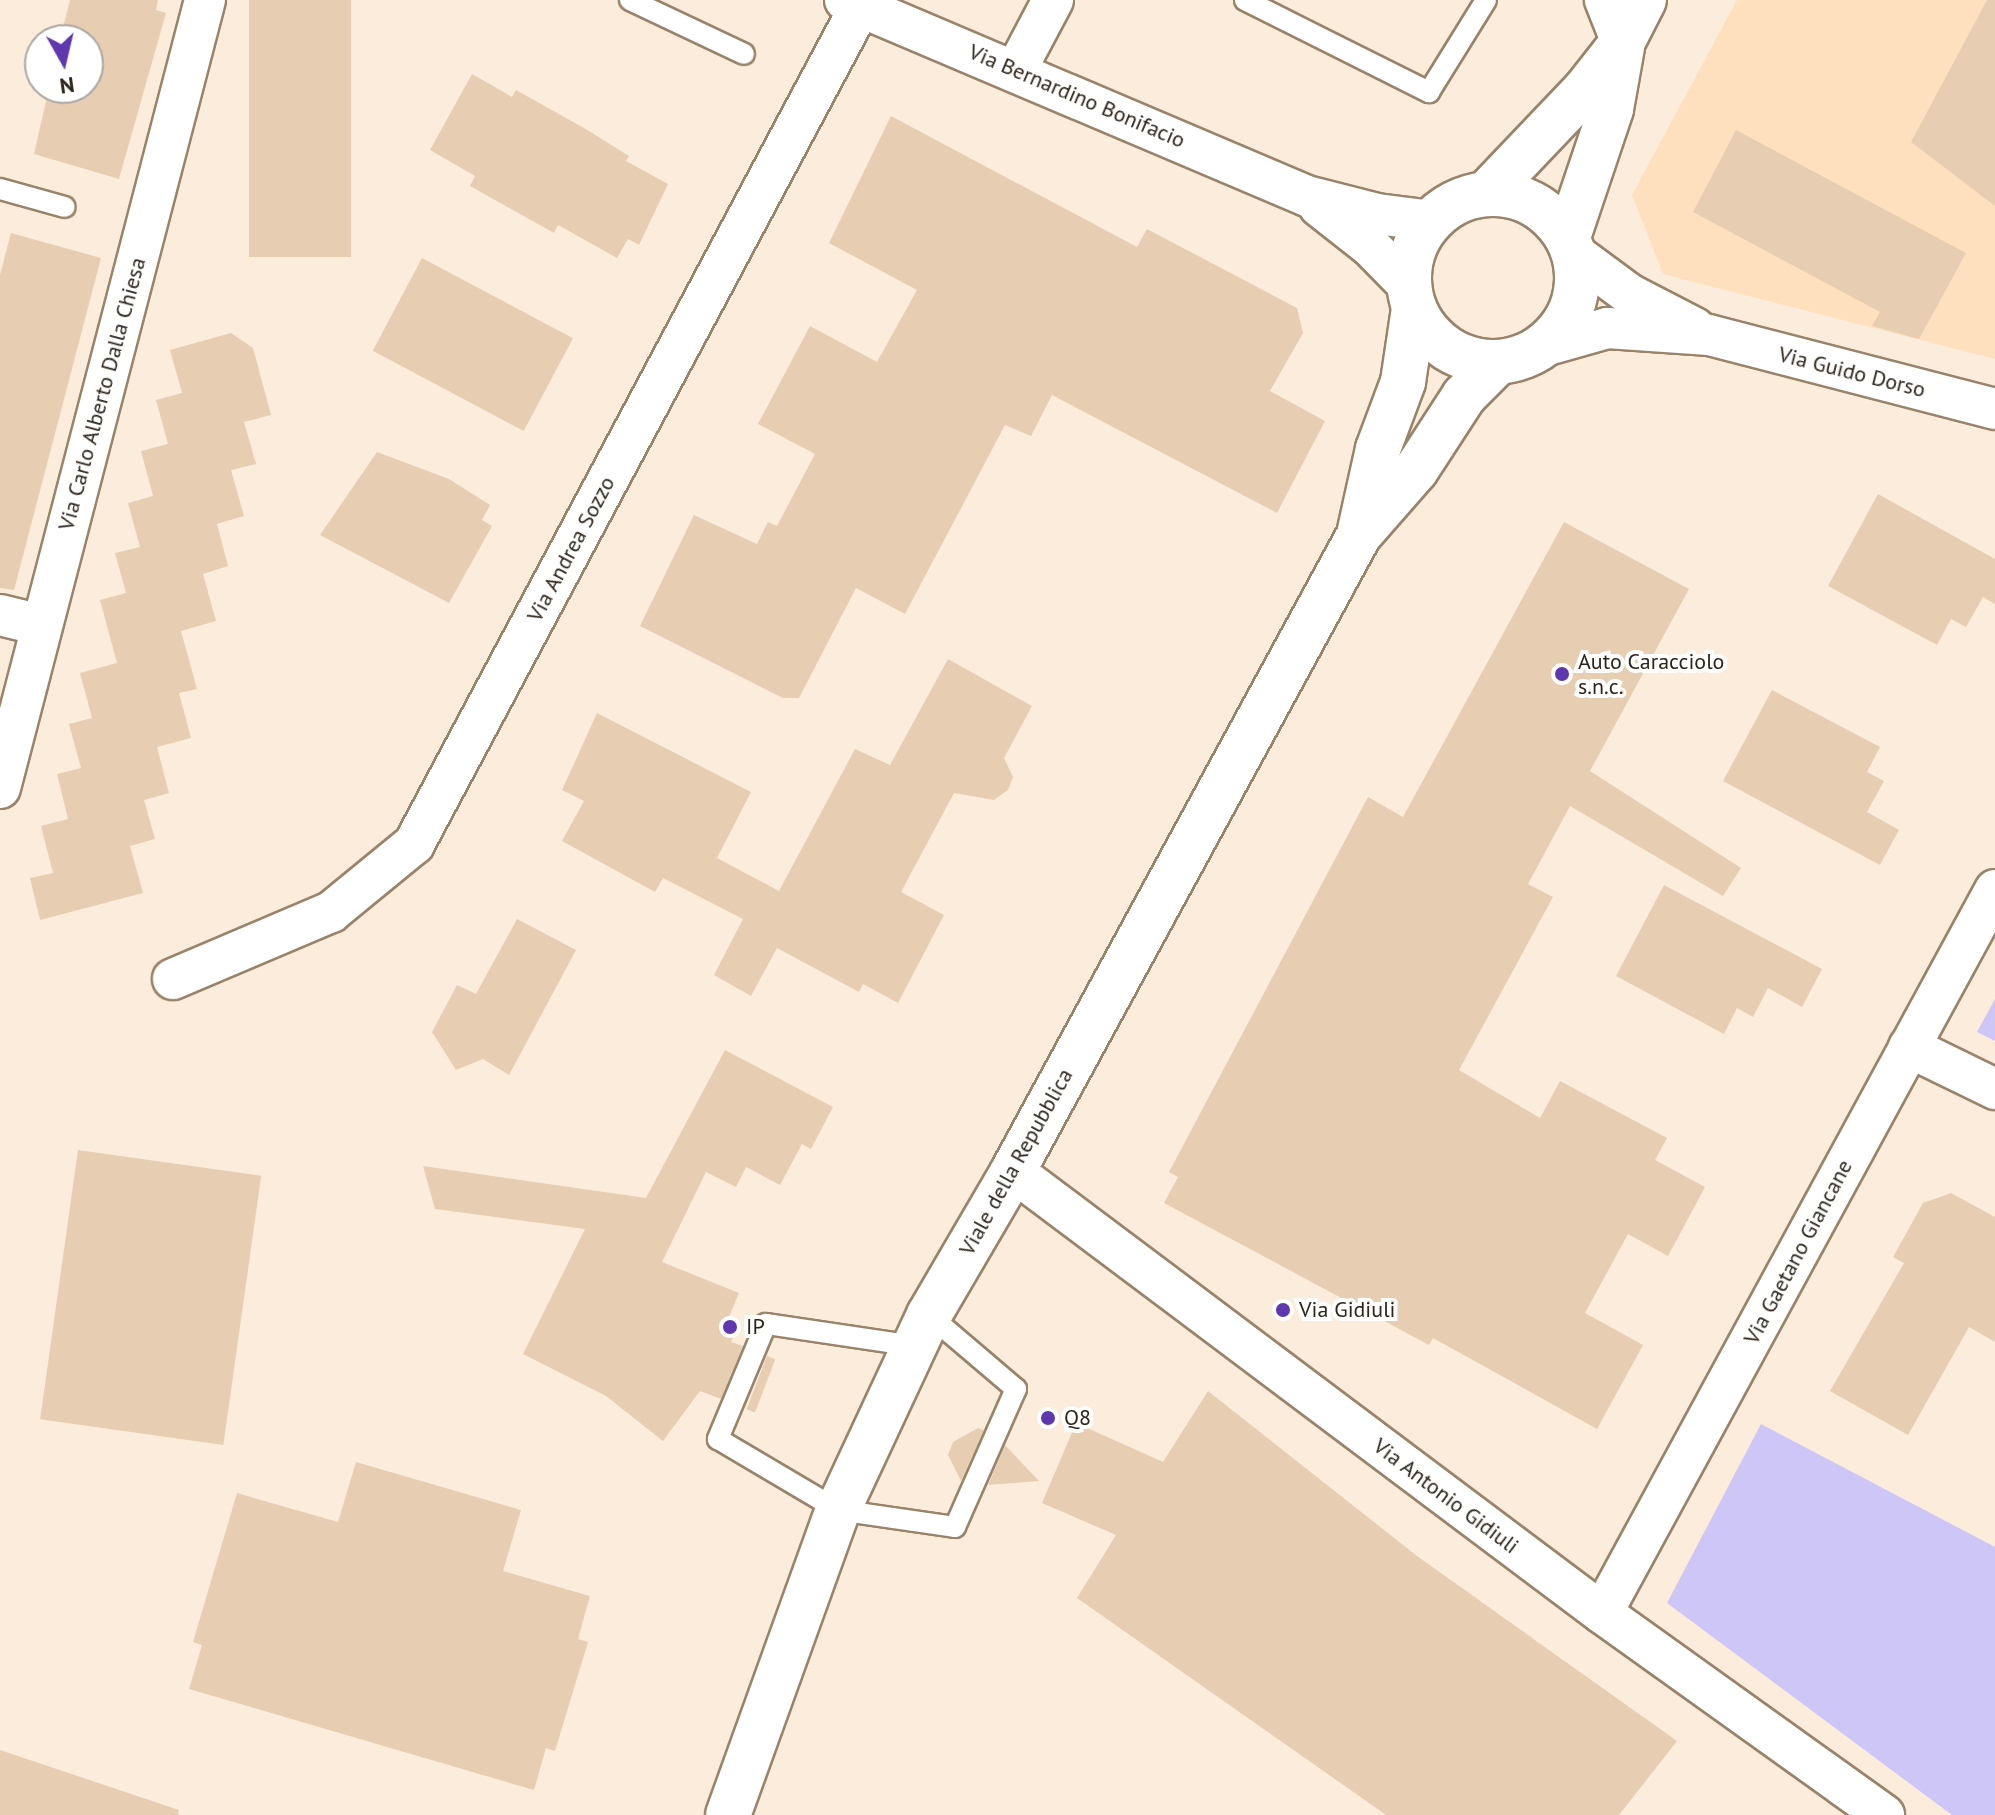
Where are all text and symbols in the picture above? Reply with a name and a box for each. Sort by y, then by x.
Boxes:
north arrow [24,24,104,104]
street label: Via Bernardino Bonifacio [965,38,1189,154]
text: N [58,71,76,101]
street label: Via Carlo Alberto Dalla Chiesa [53,254,151,534]
street label: Via Guido Dorso [1776,341,1928,403]
street label: Via Andrea Sozzo [521,471,621,627]
place label: Auto Caracciolo s.n.c. [1578,648,1724,700]
marker: Auto Caracciolo s.n.c. [1553,665,1571,683]
street label: Viale della Repubblica [954,1064,1078,1260]
street label: Via Gaetano Giancane [1738,1155,1858,1349]
place label: Via Gidiuli [1299,1297,1395,1323]
marker: Via Gidiuli [1274,1301,1292,1319]
place label: IP [746,1314,765,1340]
marker: IP [721,1318,739,1336]
place label: Q8 [1064,1405,1091,1431]
marker: Q8 [1039,1409,1057,1427]
street label: Via Antonio Gidiuli [1368,1433,1524,1559]

